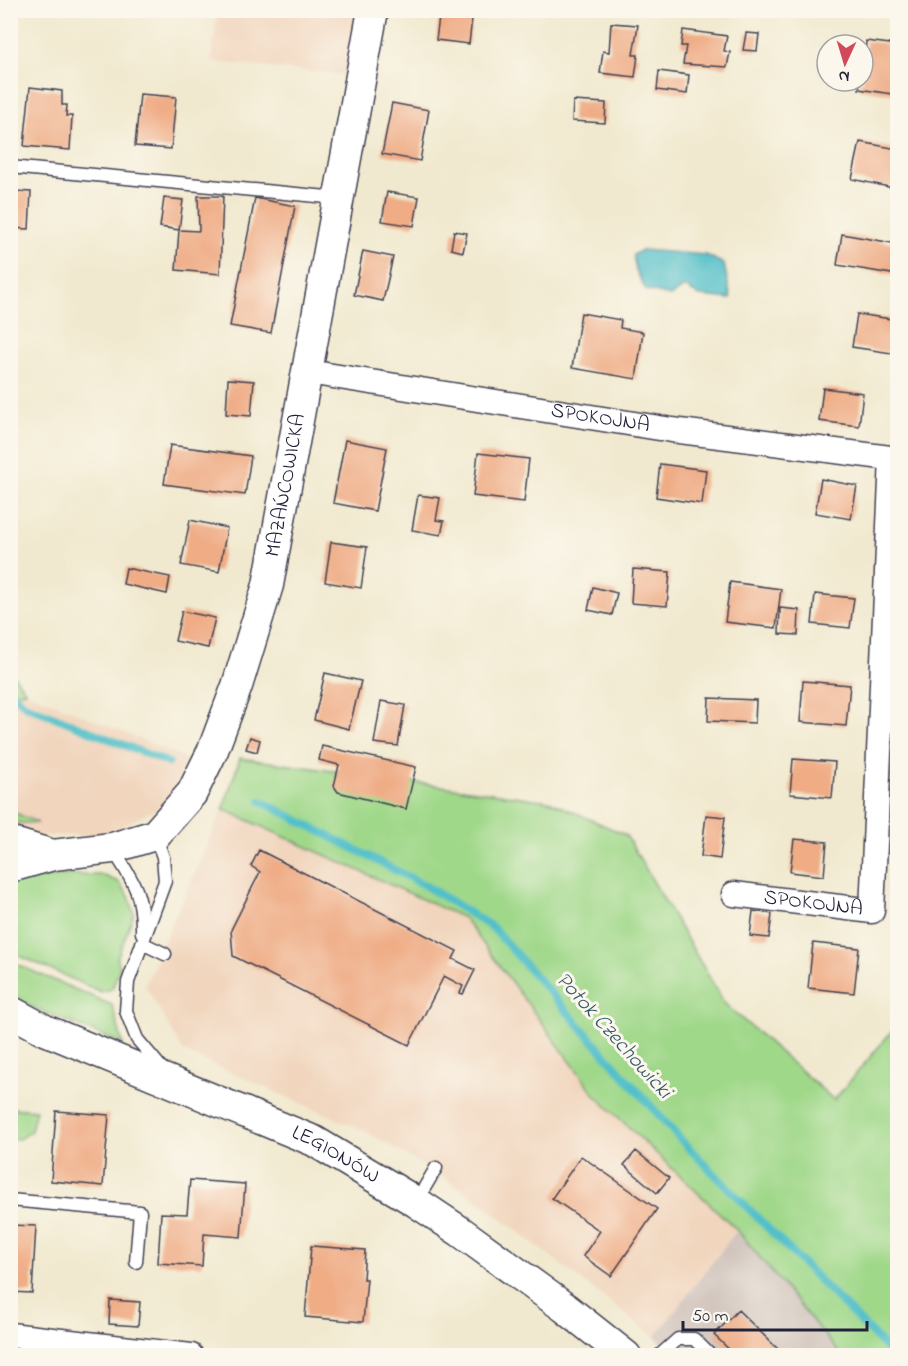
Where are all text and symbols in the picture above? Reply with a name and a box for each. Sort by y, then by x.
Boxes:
north arrow [815,33,875,93]
text: N [838,64,850,88]
street label: SPOKOJNA [549,396,652,441]
street label: MAZAŃCOWICKA [258,411,314,560]
street label: SPOKOJNA [762,883,865,925]
water label: Potok Czechowicki [547,966,680,1108]
street label: LEGIONÓW [287,1118,385,1192]
scale bar [683,1294,868,1332]
text: 50 m [692,1304,729,1330]

